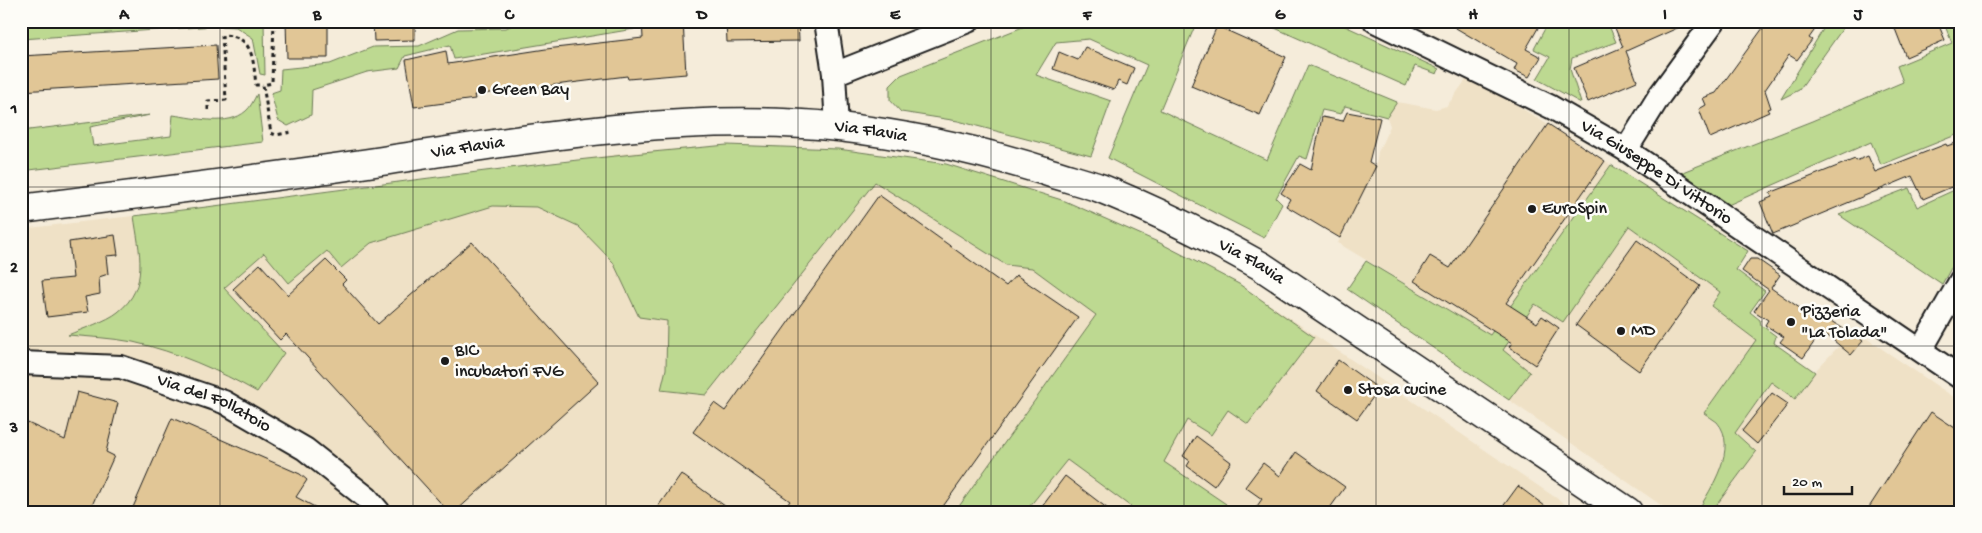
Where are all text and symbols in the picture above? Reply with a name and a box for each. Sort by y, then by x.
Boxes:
text: A [118,7,130,26]
text: B [312,7,322,26]
text: C [504,7,515,26]
text: D [695,7,708,26]
text: E [890,7,901,26]
text: F [1082,7,1093,26]
text: G [1275,7,1286,26]
text: H [1468,7,1478,26]
text: I [1663,7,1667,26]
text: J [1853,7,1864,26]
place label: Green Bay [492,80,569,101]
marker: Green Bay [476,84,488,96]
text: 1 [10,101,17,120]
street label: Via Giuseppe Di Vittorio [1576,115,1736,230]
street label: Via Flavia [832,116,910,148]
street label: Via Flavia [429,132,507,164]
place label: EuroSpin [1542,199,1607,220]
marker: EuroSpin [1526,203,1538,215]
street label: Via Flavia [1214,234,1290,290]
text: 2 [10,260,18,279]
place label: Pizzeria "La Tolada" [1800,302,1888,344]
marker: Pizzeria "La Tolada" [1785,316,1797,328]
place label: MD [1631,321,1655,342]
marker: MD [1615,325,1627,337]
place label: BIC incubatori FVG [454,341,564,383]
marker: BIC incubatori FVG [439,355,451,367]
street label: Via del Follatoio [153,369,275,437]
place label: Stosa cucine [1358,380,1447,401]
marker: Stosa cucine [1342,384,1354,396]
text: 3 [9,420,18,439]
scale bar [1784,463,1852,495]
text: 20 m [1792,474,1822,492]

